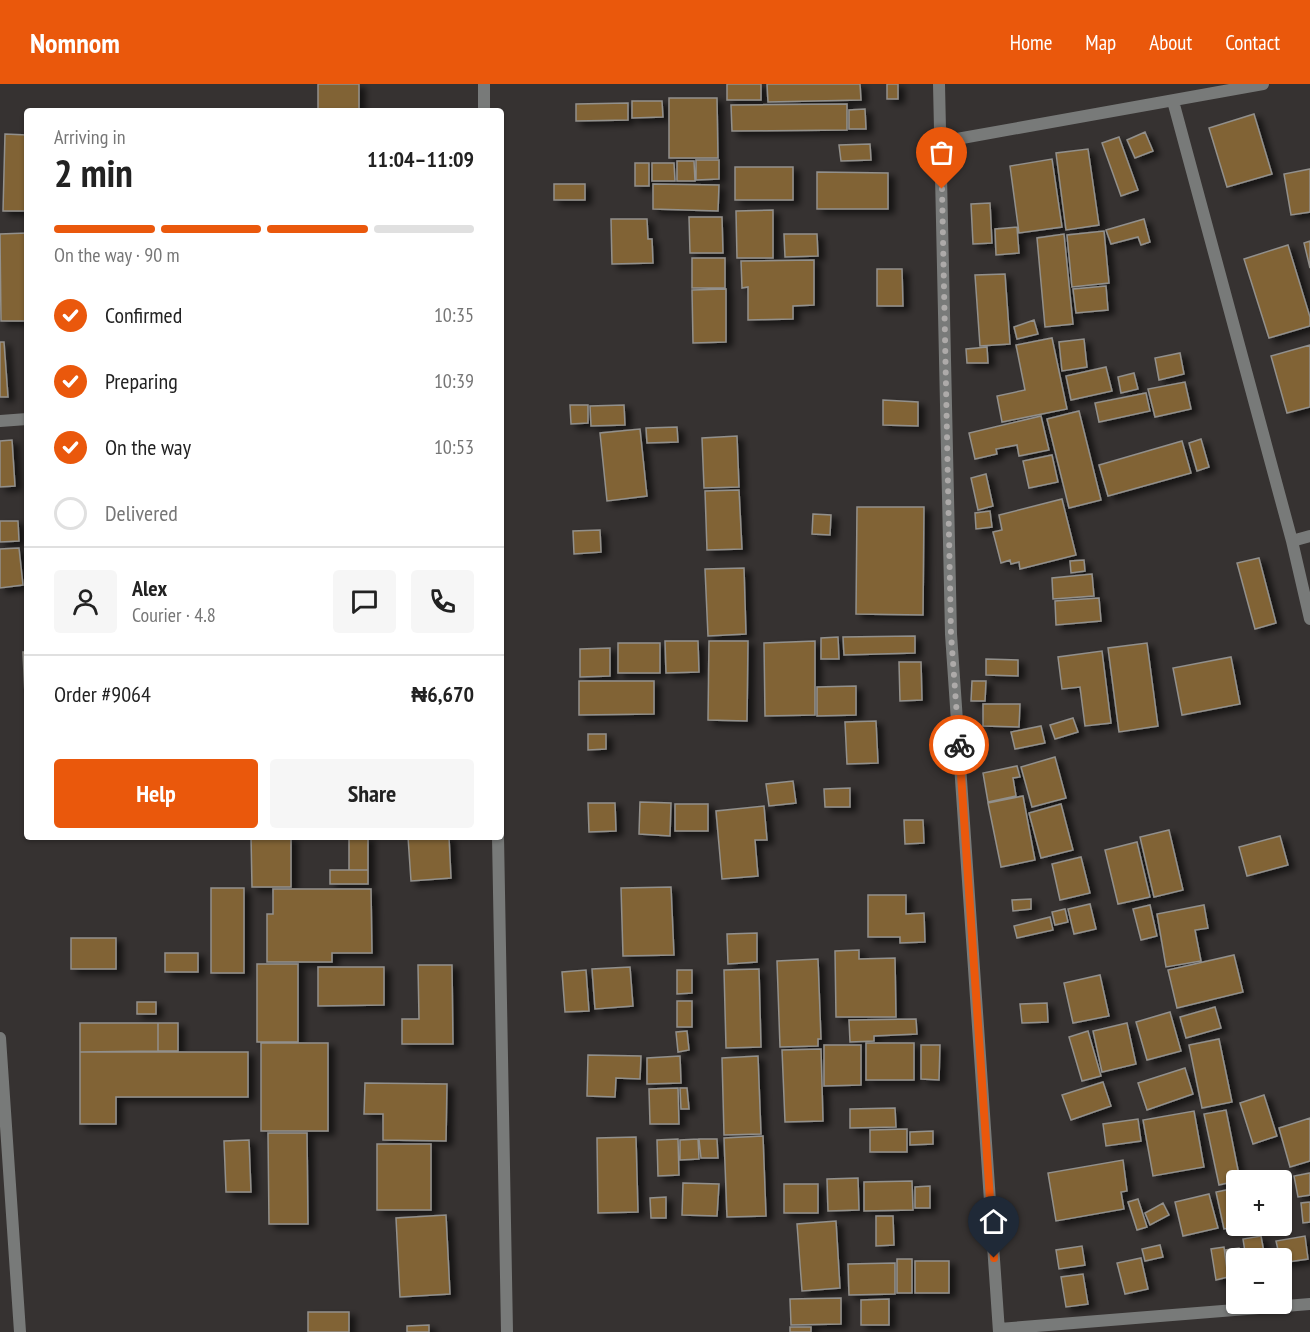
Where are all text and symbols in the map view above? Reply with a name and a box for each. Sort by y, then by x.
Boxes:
text: Nomnom [30,24,120,61]
text: Home [1010,29,1052,56]
text: Map [1085,29,1116,56]
text: About [1149,29,1192,56]
text: Contact [1225,29,1280,56]
text: Arriving in [54,124,126,150]
pin [916,127,967,189]
icon: bag [925,136,958,169]
text: 11:04–11:09 [367,145,474,173]
text: 2 min [54,147,133,198]
text: On the way · 90 m [54,242,180,268]
icon: check [54,299,87,332]
text: Confirmed [105,301,182,329]
text: 10:35 [434,302,474,328]
icon: check [54,365,87,398]
text: Preparing [105,367,178,395]
text: 10:39 [434,368,474,394]
icon: check [54,431,87,464]
text: On the way [105,433,191,461]
text: 10:53 [434,434,474,460]
text: Delivered [105,499,178,527]
button: person [54,570,117,633]
button: chat [333,570,396,633]
button: phone [411,570,474,633]
text: Alex [132,574,167,602]
text: Courier · 4.8 [132,602,216,628]
text: Order #9064 [54,680,151,708]
text: ₦6,670 [411,680,474,708]
courier [929,715,989,775]
icon: bike [943,729,976,762]
button: Help [54,759,258,828]
button: Share [270,759,474,828]
map controls [1226,1170,1292,1314]
button: + [1226,1170,1292,1236]
pin [968,1196,1019,1258]
icon: home [977,1205,1010,1238]
button: − [1226,1248,1292,1314]

